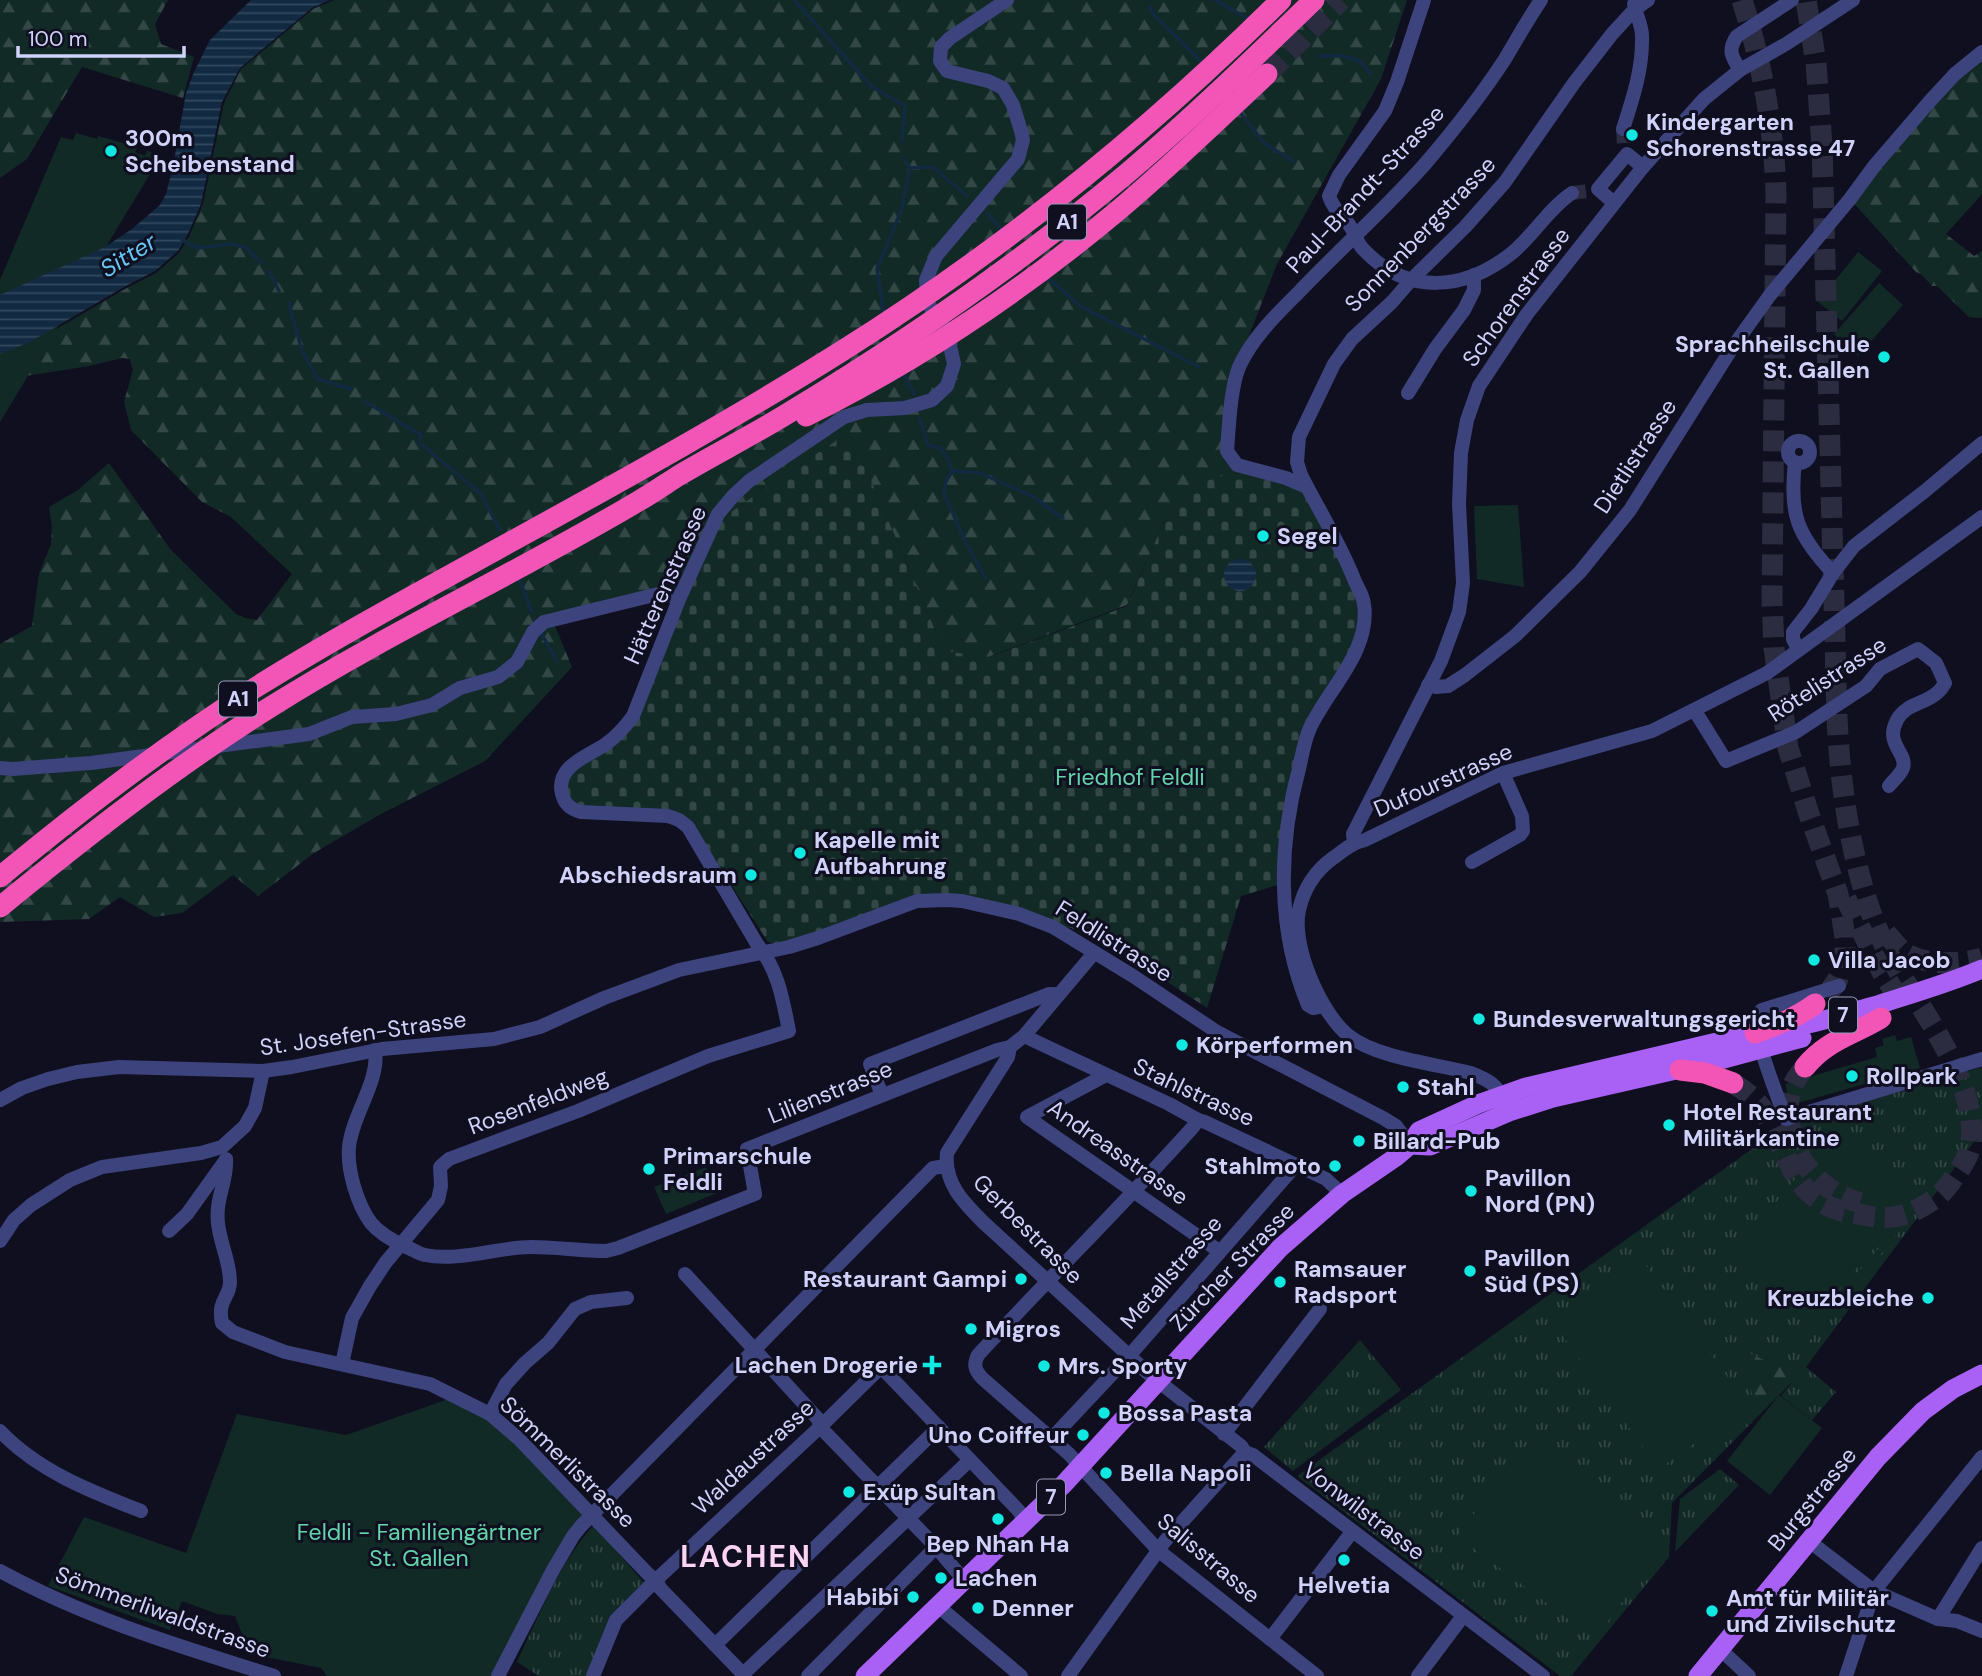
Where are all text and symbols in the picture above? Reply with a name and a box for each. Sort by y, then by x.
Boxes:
scale bar [18,14,184,58]
text: 100 m [28,25,88,53]
street label: Paul-Brandt-Strasse [1279,98,1451,280]
place label: Kindergarten Schorenstrasse 47 [1646,107,1855,163]
place label: 300m Scheibenstand [125,123,295,179]
marker: Kindergarten Schorenstrasse 47 [1624,127,1640,143]
marker: 300m Scheibenstand [103,143,119,159]
street label: Sonnenbergstrasse [1338,150,1502,318]
road number: A1 [1048,204,1086,240]
street label: Schorenstrasse [1455,221,1577,373]
water label: Sitter [94,225,163,284]
place label: Sprachheilschule St. Gallen [1675,329,1870,385]
marker: Sprachheilschule St. Gallen [1876,349,1892,365]
street label: Dietlistrasse [1587,393,1683,519]
street label: Hätterenstrasse [617,501,713,669]
place label: Segel [1277,521,1338,551]
marker: Segel [1255,528,1271,544]
street label: Rötelistrasse [1762,629,1892,729]
road number: A1 [219,682,257,716]
street label: Dufourstrasse [1369,736,1517,824]
park label: Friedhof Feldli [1055,762,1205,792]
place label: Kapelle mit Aufbahrung [814,825,947,881]
marker: Kapelle mit Aufbahrung [792,845,808,861]
place label: Abschiedsraum [559,860,737,890]
marker: Abschiedsraum [743,867,759,883]
street label: Feldlistrasse [1050,893,1178,989]
place label: Villa Jacob [1828,945,1951,975]
marker: Villa Jacob [1806,952,1822,968]
road number: 7 [1829,998,1857,1032]
street label: St. Josefen-Strasse [258,1004,468,1062]
place label: Bundesverwaltungsgericht [1493,1004,1795,1034]
marker: Bundesverwaltungsgericht [1471,1011,1487,1027]
place label: Körperformen [1196,1030,1353,1060]
marker: Körperformen [1174,1037,1190,1053]
street label: Stahlstrasse [1129,1051,1259,1133]
street label: Lilienstrasse [763,1053,897,1131]
street label: Rosenfeldweg [464,1061,612,1141]
place label: Rollpark [1866,1061,1957,1091]
marker: Rollpark [1844,1068,1860,1084]
place label: Stahl [1417,1072,1475,1102]
marker: Stahl [1395,1079,1411,1095]
street label: Andreasstrasse [1042,1092,1194,1212]
place label: Hotel Restaurant Militärkantine [1683,1097,1872,1153]
marker: Hotel Restaurant Militärkantine [1661,1117,1677,1133]
place label: Billard-Pub [1373,1126,1501,1156]
marker: Billard-Pub [1351,1133,1367,1149]
place label: Primarschule Feldli [663,1141,812,1197]
place label: Stahlmoto [1204,1151,1321,1181]
marker: Stahlmoto [1327,1158,1343,1174]
marker: Primarschule Feldli [641,1161,657,1177]
place label: Pavillon Nord (PN) [1485,1163,1595,1219]
street label: Gerbestrasse [967,1168,1089,1290]
marker: Pavillon Nord (PN) [1463,1183,1479,1199]
street label: Zürcher Strasse [1163,1196,1301,1338]
street label: Metallstrasse [1113,1209,1229,1335]
place label: Pavillon Süd (PS) [1484,1243,1579,1299]
place label: Ramsauer Radsport [1294,1254,1406,1310]
marker: Pavillon Süd (PS) [1462,1263,1478,1279]
place label: Restaurant Gampi [803,1264,1007,1294]
marker: Restaurant Gampi [1013,1271,1029,1287]
marker: Ramsauer Radsport [1272,1274,1288,1290]
place label: Kreuzbleiche [1767,1283,1914,1313]
marker: Kreuzbleiche [1920,1290,1936,1306]
place label: Migros [985,1314,1061,1344]
marker: Migros [963,1321,979,1337]
place label: Lachen Drogerie [735,1350,918,1380]
place label: Mrs. Sporty [1058,1351,1188,1381]
marker: Lachen Drogerie [924,1357,940,1373]
marker: Mrs. Sporty [1036,1358,1052,1374]
street label: Sömmerlistrasse [494,1390,642,1534]
street label: Waldaustrasse [686,1393,820,1521]
place label: Bossa Pasta [1118,1398,1252,1428]
marker: Bossa Pasta [1096,1405,1112,1421]
place label: Uno Coiffeur [928,1420,1069,1450]
marker: Uno Coiffeur [1075,1427,1091,1443]
street label: Burgstrasse [1761,1441,1863,1557]
street label: Vonwilstrasse [1297,1455,1431,1567]
place label: Bella Napoli [1120,1458,1251,1488]
marker: Bella Napoli [1098,1465,1114,1481]
place label: Exüp Sultan [863,1477,996,1507]
road number: 7 [1037,1480,1065,1514]
marker: Exüp Sultan [841,1484,857,1500]
street label: Salisstrasse [1151,1506,1267,1610]
marker: Bep Nhan Ha [990,1511,1006,1527]
park label: Feldli - Familiengärtner St. Gallen [297,1517,541,1573]
place label: Bep Nhan Ha [927,1529,1069,1559]
district label: LACHEN [680,1537,812,1576]
marker: Helvetia [1336,1552,1352,1568]
street label: Sömmerliwaldstrasse [51,1559,275,1665]
place label: Lachen [955,1563,1038,1593]
marker: Lachen [933,1570,949,1586]
place label: Helvetia [1298,1570,1390,1600]
place label: Habibi [826,1582,899,1612]
place label: Amt für Militär und Zivilschutz [1726,1583,1896,1639]
marker: Habibi [905,1589,921,1605]
place label: Denner [992,1593,1074,1623]
marker: Denner [970,1600,986,1616]
marker: Amt für Militär und Zivilschutz [1704,1603,1720,1619]

